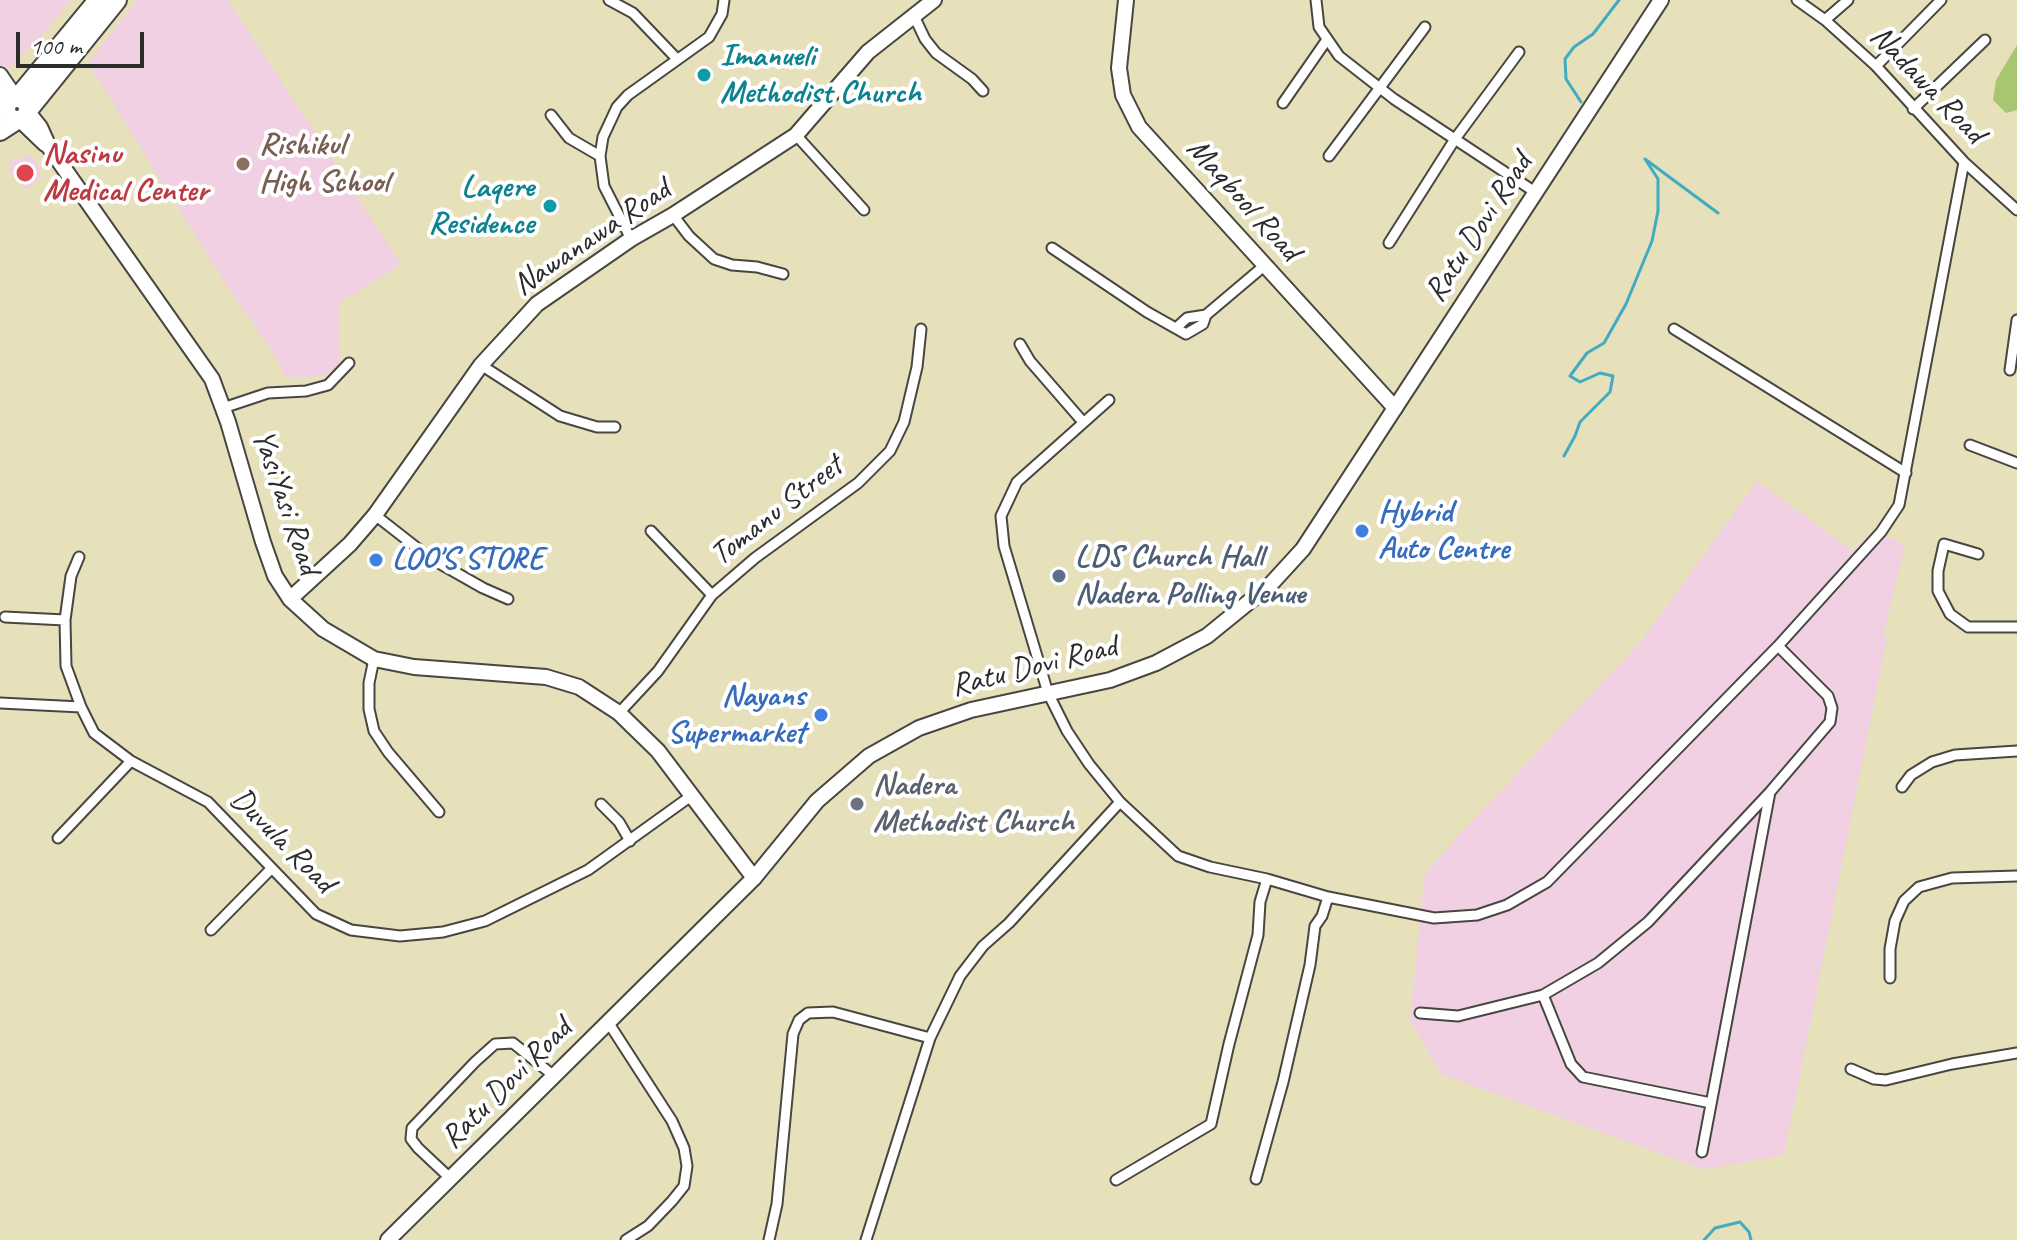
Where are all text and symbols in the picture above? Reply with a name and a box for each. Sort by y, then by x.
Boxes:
scale bar [20,16,148,66]
street label: Nadawa Road [1861,18,1993,152]
text: 100 m [30,31,82,61]
place label: Imanueli Methodist Church [720,38,921,113]
marker: Imanueli Methodist Church [695,66,713,84]
place label: Rishikul High School [259,127,389,202]
street label: Maqbool Road [1178,131,1308,269]
place label: Nasinu Medical Center [43,136,208,211]
street label: Ratu Dovi Road [1417,147,1541,309]
marker: Rishikul High School [234,155,252,173]
marker: Nasinu Medical Center [14,162,36,184]
place label: Laqere Residence [428,169,534,244]
street label: Nawanawa Road [506,171,678,305]
marker: Laqere Residence [541,197,559,215]
street label: YasiYasi Road [242,425,328,579]
street label: Tomanu Street [703,447,851,575]
place label: Hybrid Auto Centre [1378,494,1509,569]
marker: Hybrid Auto Centre [1353,522,1371,540]
place label: LDS Church Hall Nadera Polling Venue [1075,539,1305,614]
place label: LOO'S STORE [392,541,544,579]
marker: LOO'S STORE [367,551,385,569]
marker: LDS Church Hall Nadera Polling Venue [1050,567,1068,585]
street label: Ratu Dovi Road [947,628,1121,706]
place label: Nayans Supermarket [667,678,805,753]
marker: Nayans Supermarket [812,706,830,724]
place label: Nadera Methodist Church [873,767,1074,842]
street label: Duvula Road [222,781,342,901]
marker: Nadera Methodist Church [848,795,866,813]
street label: Ratu Dovi Road [434,1011,580,1157]

